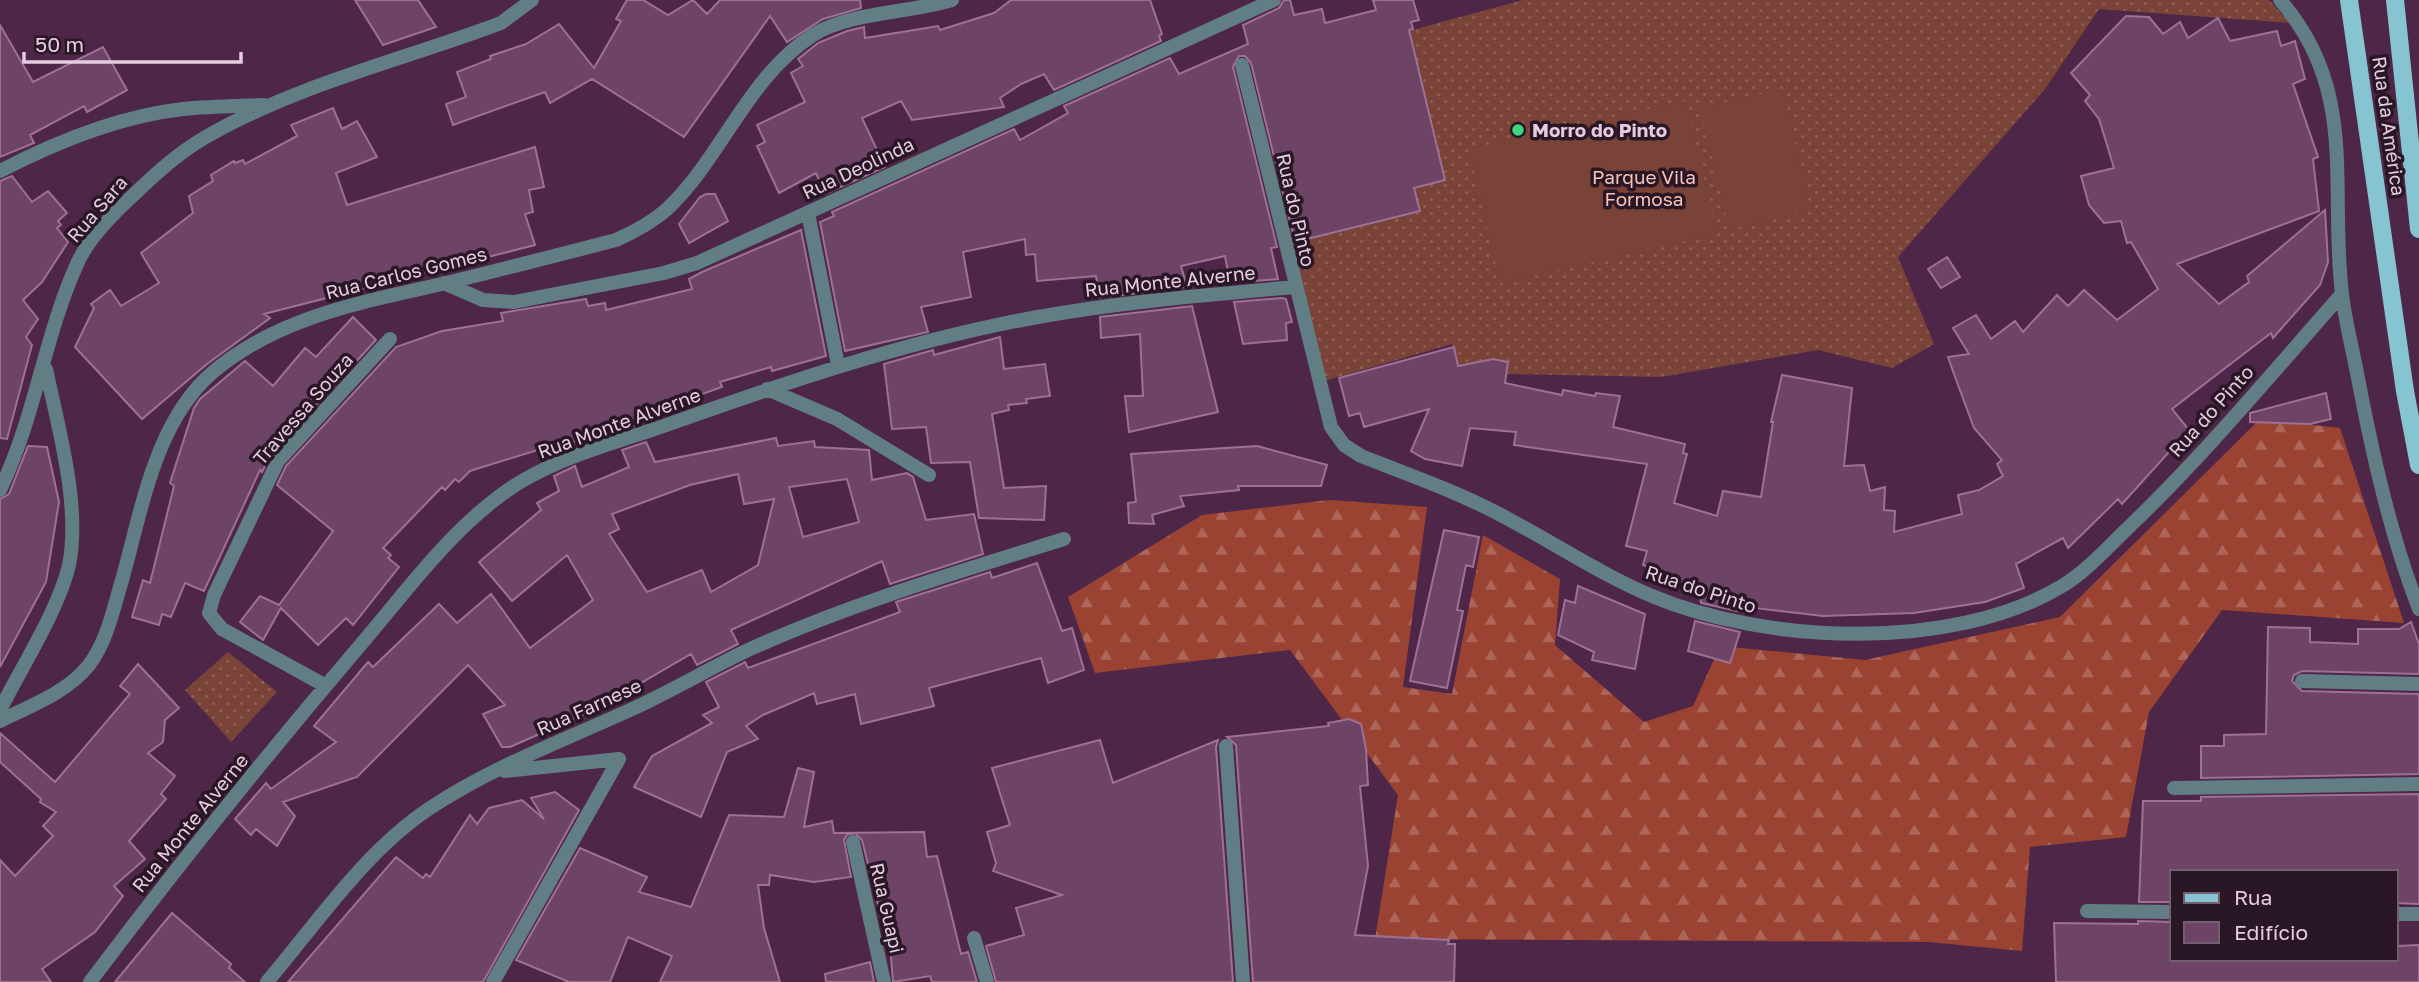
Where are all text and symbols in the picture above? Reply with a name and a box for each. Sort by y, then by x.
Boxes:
scale bar [24,21,242,65]
text: 50 m [35,31,84,57]
street label: Rua da América [2368,55,2411,197]
place label: Morro do Pinto [1532,118,1667,141]
marker: Morro do Pinto [1510,122,1526,138]
street label: Rua Deolinda [798,132,917,203]
street label: Rua do Pinto [1272,151,1321,269]
park label: Parque Vila Formosa [1592,165,1696,210]
street label: Rua Sara [62,171,132,247]
street label: Rua Carlos Gomes [323,241,489,304]
street label: Rua Monte Alverne [1083,260,1256,301]
street label: Travessa Souza [248,348,357,469]
street label: Rua do Pinto [2163,360,2258,461]
street label: Rua Monte Alverne [534,382,703,463]
street label: Rua do Pinto [1643,560,1760,617]
street label: Rua Farnese [533,673,645,740]
street label: Rua Monte Alverne [127,749,253,897]
street label: Rua Guapi [866,861,909,955]
legend [2170,870,2398,961]
text: Rua [2234,884,2272,910]
text: Edifício [2234,919,2308,945]

